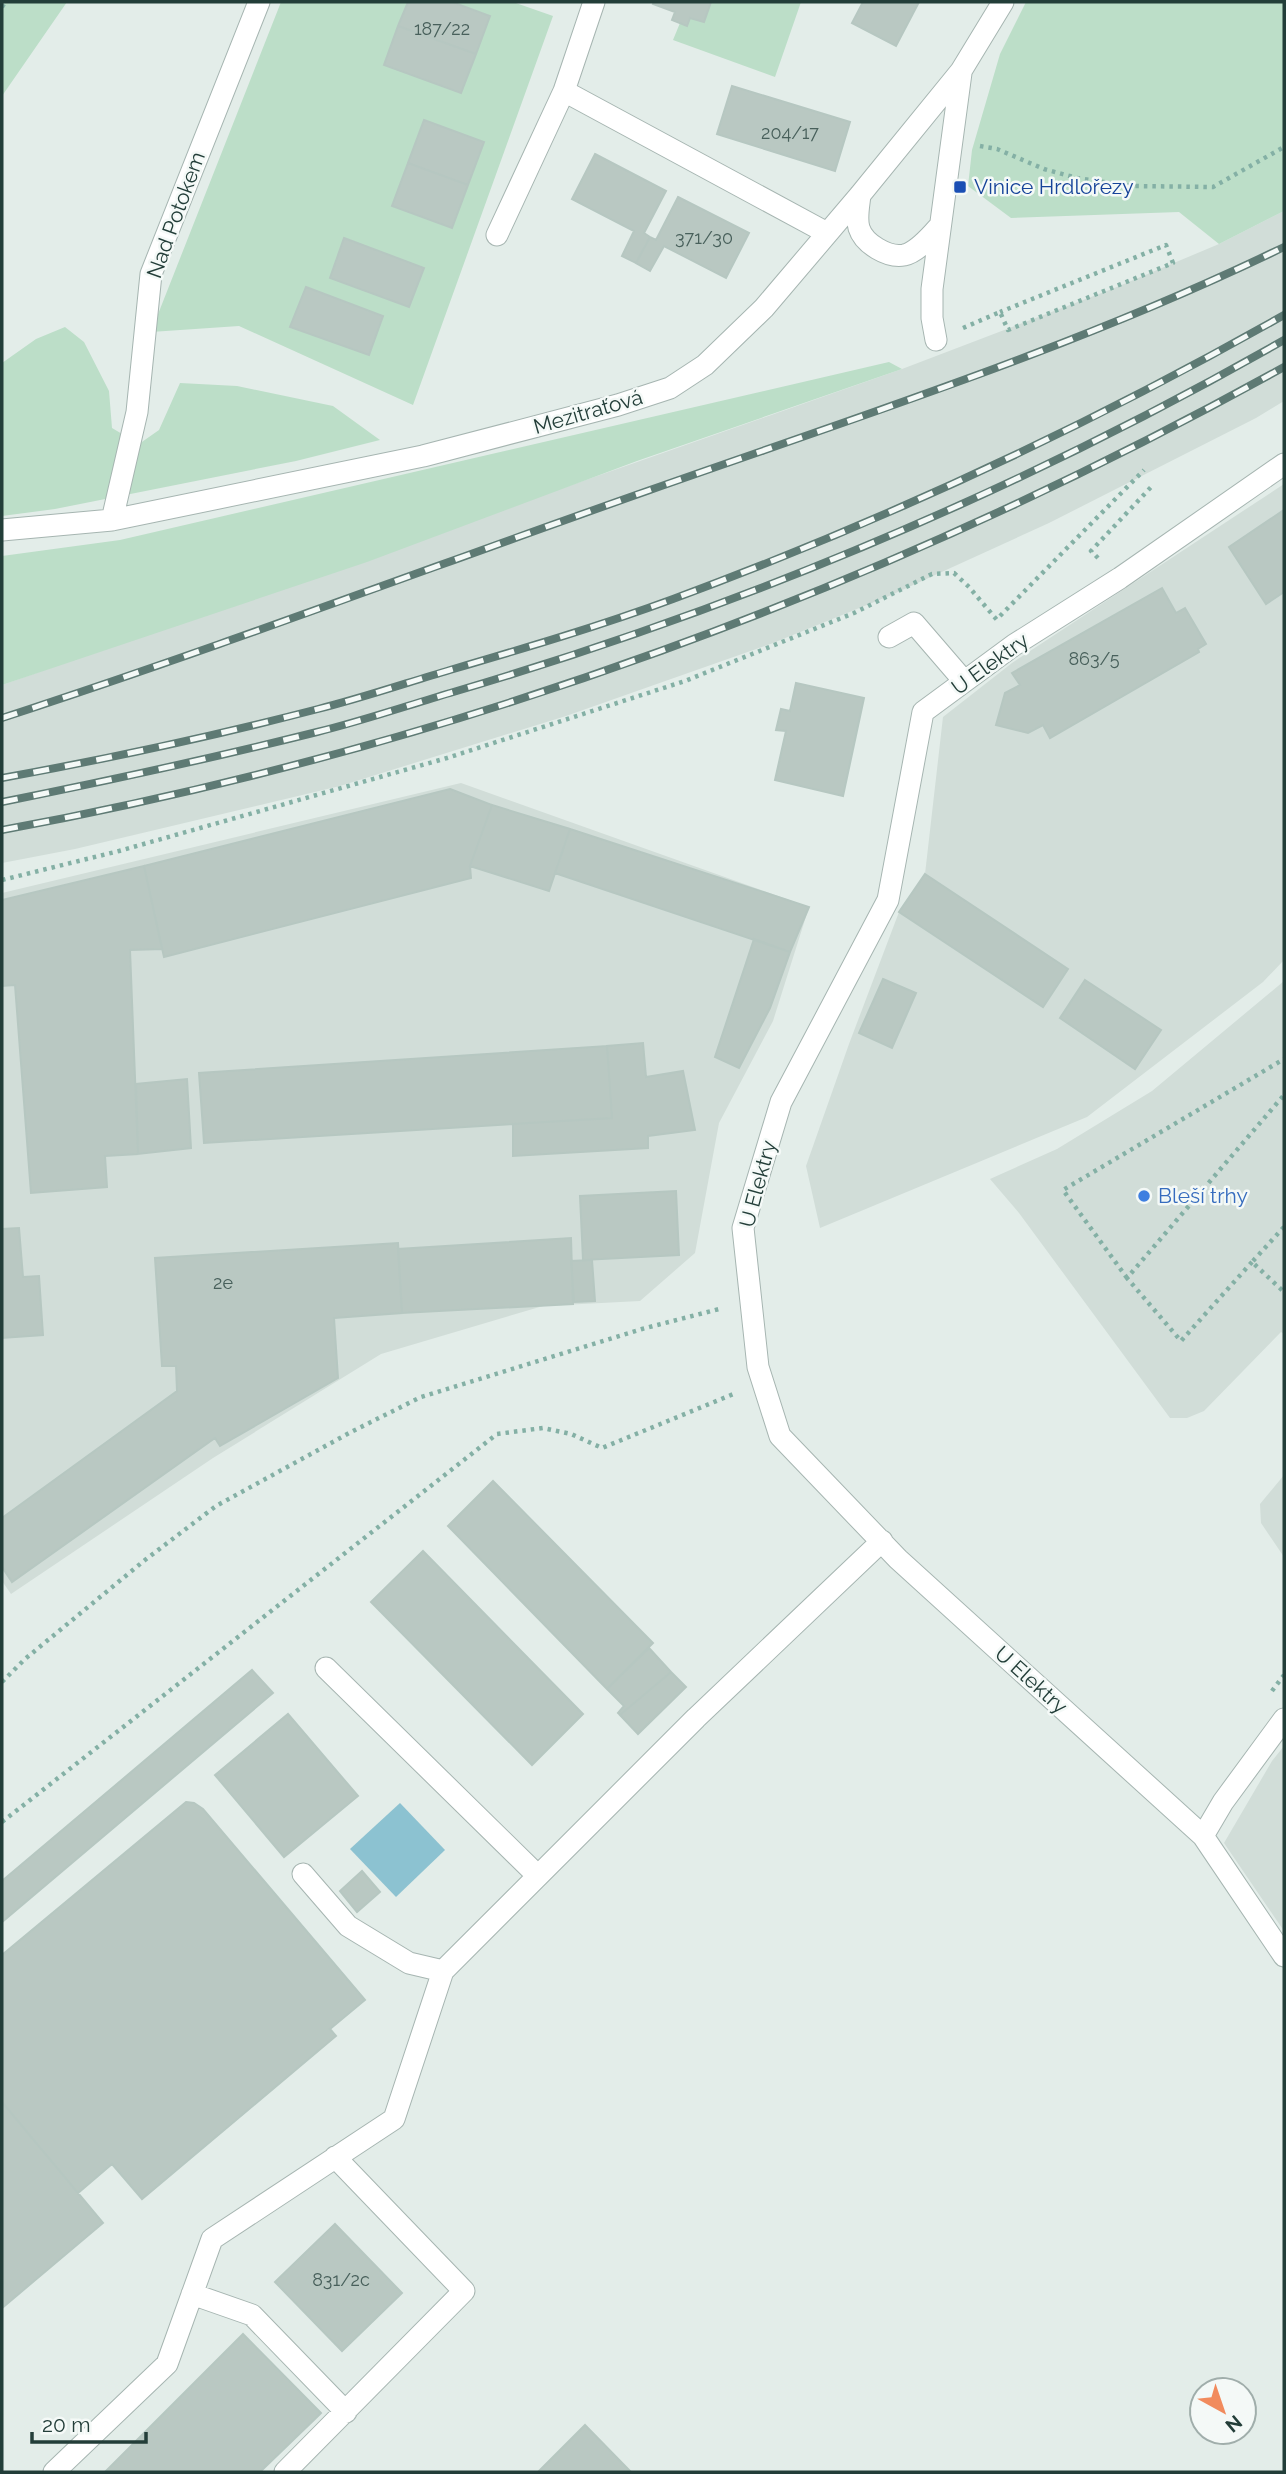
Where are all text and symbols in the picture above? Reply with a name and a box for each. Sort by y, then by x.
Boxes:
house number: 187/22 [414,18,470,39]
house number: 204/17 [761,122,819,143]
street label: Nad Potokem [141,148,210,281]
place label: Vinice Hrdlořezy [974,174,1134,199]
marker: Vinice Hrdlořezy [952,179,968,195]
house number: 371/30 [675,227,733,248]
street label: Mezitraťová [530,384,645,439]
street label: U Elektry [946,627,1033,700]
house number: 863/5 [1068,648,1120,669]
street label: U Elektry [734,1138,781,1230]
place label: Bleší trhy [1158,1183,1248,1208]
marker: Bleší trhy [1136,1188,1152,1204]
house number: 2e [213,1272,233,1293]
street label: U Elektry [990,1641,1073,1719]
house number: 831/2c [312,2269,370,2290]
north arrow [1188,2376,1258,2446]
scale bar [32,2400,145,2444]
text: N [1221,2411,1247,2437]
text: 20 m [42,2412,90,2437]

